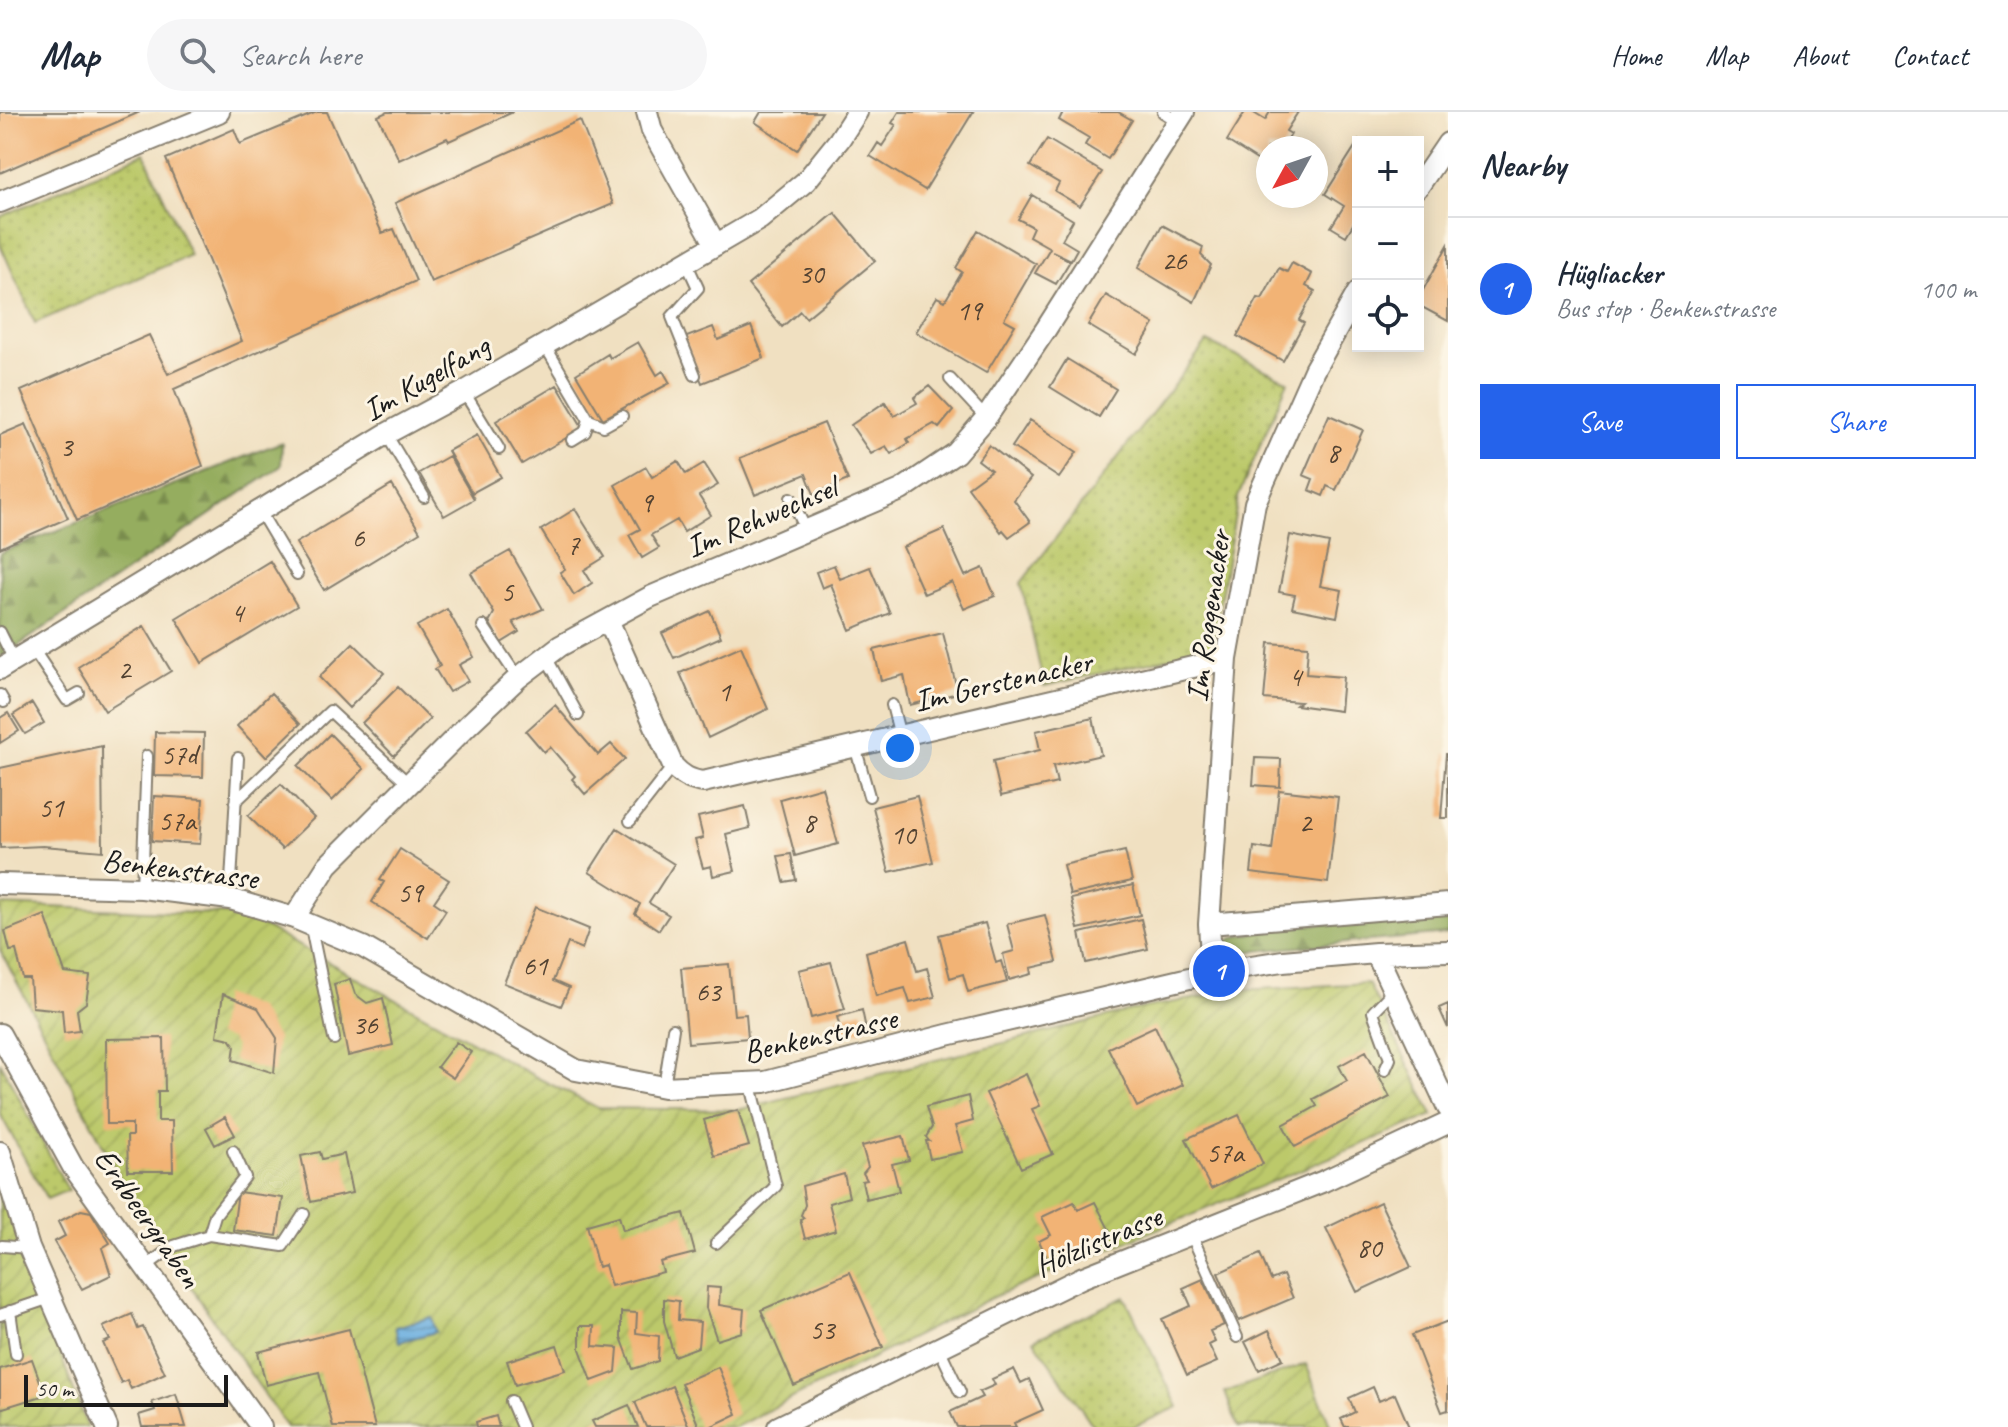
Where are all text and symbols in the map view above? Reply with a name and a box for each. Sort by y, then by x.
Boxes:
search box [147,19,707,91]
text: Map [40,32,99,79]
icon: search [175,33,219,77]
text: Search here [239,36,361,74]
text: Home [1611,38,1661,73]
text: Map [1705,38,1748,73]
text: About [1792,38,1848,73]
text: Contact [1892,38,1968,73]
north arrow [1256,136,1328,208]
map controls [1352,136,1424,352]
button: + [1352,136,1424,208]
text: Nearby [1480,143,1566,186]
button: − [1352,208,1424,280]
house number: 26 [1161,243,1188,278]
text: Hügliacker [1556,254,1662,292]
house number: 30 [798,256,826,291]
text: 1 [1500,273,1512,306]
text: 100 m [1920,273,1976,306]
button: locate [1352,280,1424,352]
text: Bus stop · Benkenstrasse [1556,292,1775,325]
house number: 19 [956,293,984,328]
street label: Im Kugelfang [355,325,498,431]
button: Save [1480,384,1720,459]
button: Share [1736,384,1976,459]
house number: 3 [60,429,75,464]
house number: 8 [1327,435,1342,470]
street label: Im Rehwechsel [679,465,848,567]
house number: 9 [640,485,655,520]
house number: 6 [352,520,366,555]
street label: Im Roggenacker [1176,524,1241,704]
house number: 7 [567,527,581,562]
house number: 5 [501,574,515,609]
house number: 4 [231,595,246,630]
street label: Im Gerstenacker [910,640,1098,721]
house number: 2 [118,652,133,687]
house number: 4 [1289,659,1304,694]
house number: 1 [718,674,732,709]
your location [880,728,920,768]
house number: 57d [161,737,201,772]
house number: 51 [38,790,65,825]
house number: 57a [158,803,197,838]
house number: 8 [803,805,818,840]
house number: 2 [1299,805,1314,840]
house number: 10 [890,817,918,852]
street label: Benkenstrasse [100,839,263,899]
house number: 59 [397,875,425,910]
pin: 1 [1193,941,1245,1001]
house number: 61 [522,948,549,983]
house number: 63 [695,974,723,1009]
street label: Benkenstrasse [739,997,903,1073]
house number: 36 [352,1007,379,1042]
house number: 57a [1206,1135,1245,1170]
street label: Erdbeergraben [85,1140,212,1297]
street label: Hölzlistrasse [1028,1195,1170,1286]
house number: 80 [1356,1230,1384,1265]
house number: 53 [809,1312,837,1347]
scale bar [24,1371,228,1407]
text: 50 m [36,1375,73,1403]

